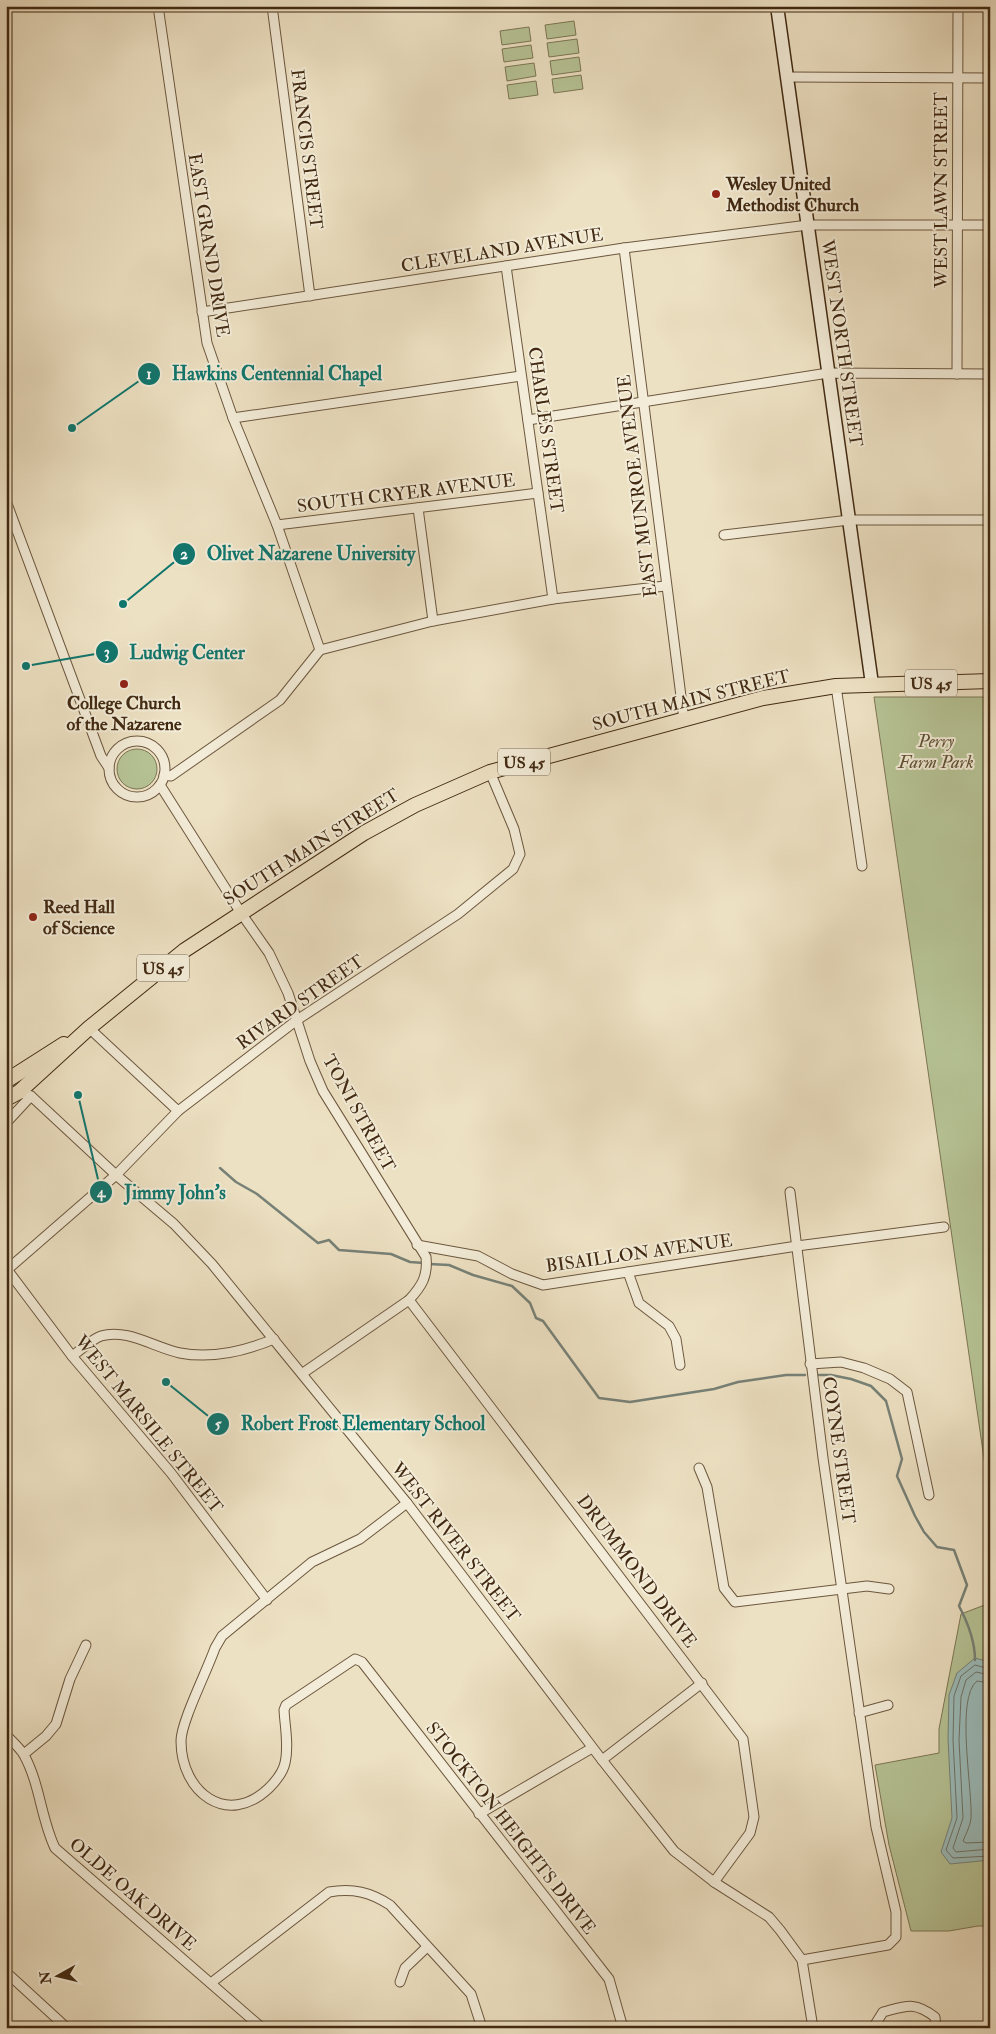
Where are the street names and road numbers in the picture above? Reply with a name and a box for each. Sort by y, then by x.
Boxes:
street label: FRANCIS STREET [285,68,328,231]
street label: WEST LAWN STREET [930,91,953,289]
street label: EAST GRAND DRIVE [183,152,234,339]
street label: CLEVELAND AVENUE [399,223,605,278]
street label: WEST NORTH STREET [815,237,868,449]
street label: CHARLES STREET [522,345,569,515]
street label: EAST MUNROE AVENUE [612,373,663,599]
street label: SOUTH CRYER AVENUE [296,469,516,518]
street label: SOUTH MAIN STREET [590,665,793,736]
road number: US 45 [905,670,957,696]
road number: US 45 [498,749,550,776]
street label: SOUTH MAIN STREET [219,784,404,911]
street label: RIVARD STREET [232,950,369,1055]
road number: US 45 [137,954,189,981]
street label: TONI STREET [317,1051,401,1176]
street label: BISAILLON AVENUE [544,1229,734,1278]
street label: WEST MARSILE STREET [69,1330,228,1519]
street label: COYNE STREET [817,1375,860,1526]
street label: WEST RIVER STREET [385,1457,526,1627]
street label: DRUMMOND DRIVE [572,1490,702,1652]
street label: STOCKTON HEIGHTS DRIVE [420,1717,601,1939]
street label: OLDE OAK DRIVE [64,1833,201,1956]

